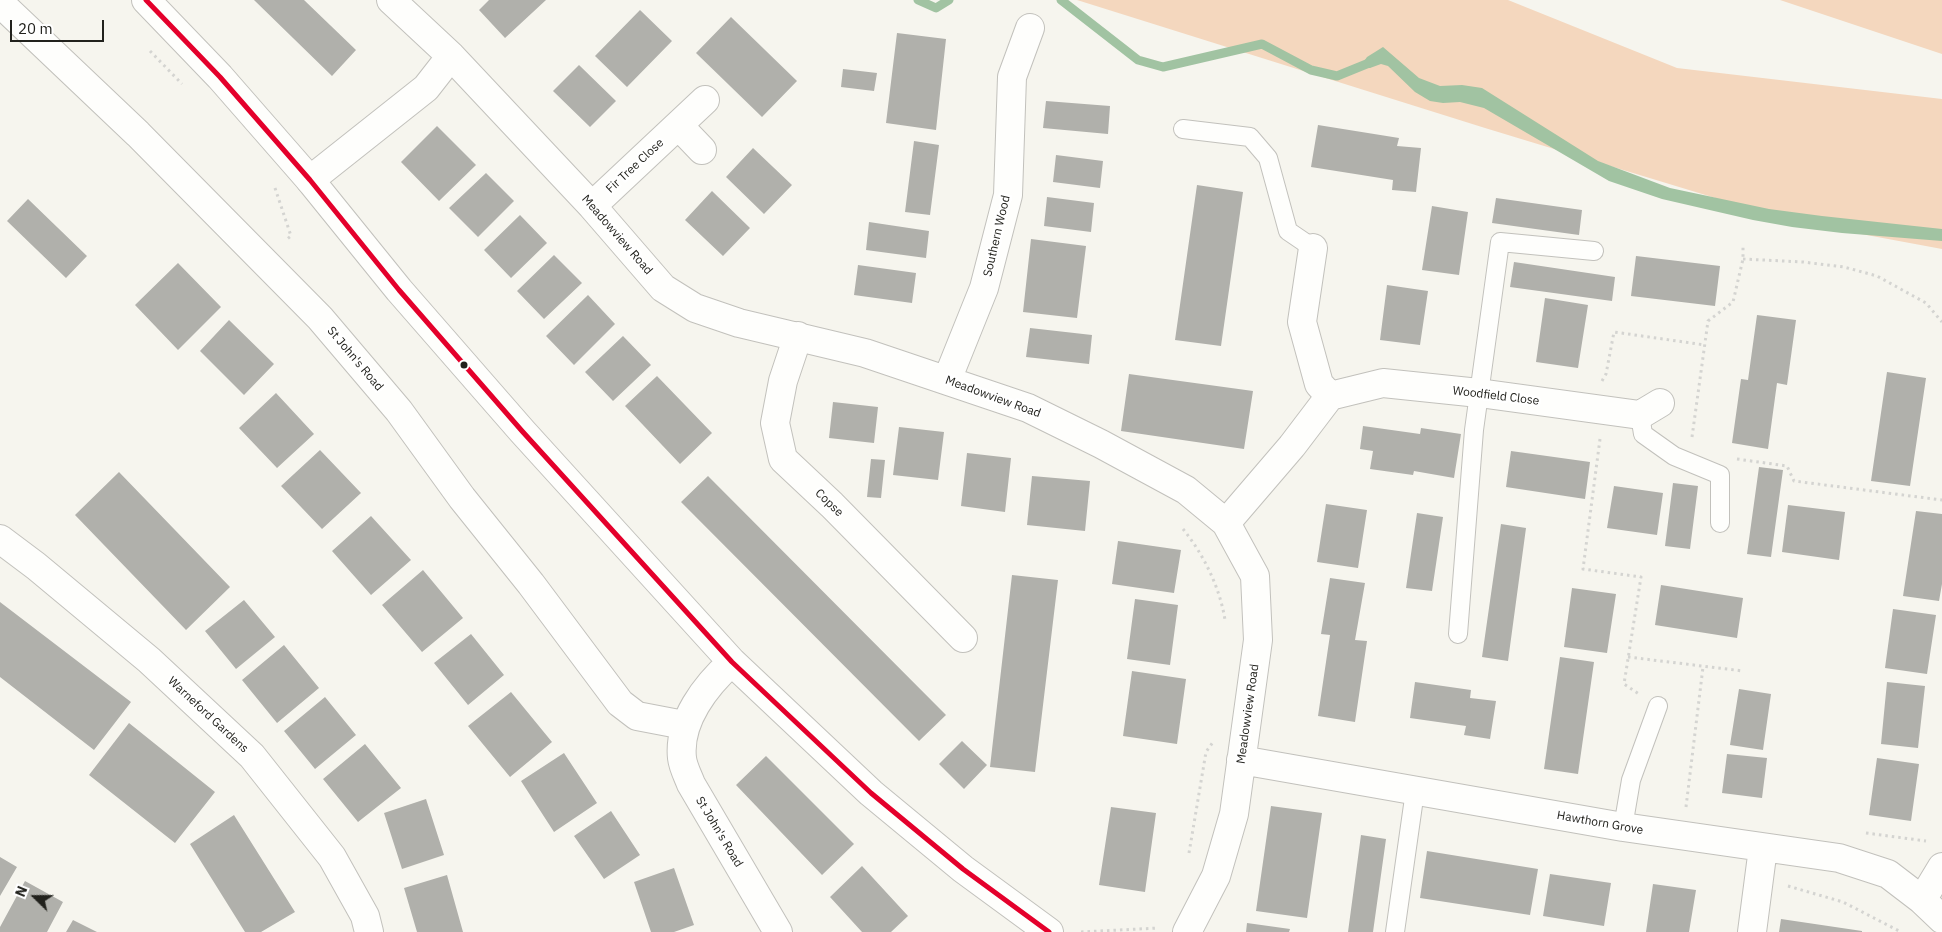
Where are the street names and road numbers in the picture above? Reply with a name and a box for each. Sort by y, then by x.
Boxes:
street label: Fir Tree Close [603,136,667,196]
street label: Meadowview Road [579,192,655,278]
street label: Southern Wood [981,194,1013,278]
street label: St John's Road [324,324,386,394]
street label: Meadowview Road [943,373,1043,421]
street label: Woodfield Close [1452,384,1540,408]
street label: Copse [812,486,846,520]
street label: Meadowview Road [1234,663,1262,765]
street label: Warneford Gardens [165,674,251,756]
street label: St John's Road [692,794,746,870]
street label: Hawthorn Grove [1556,808,1644,838]

